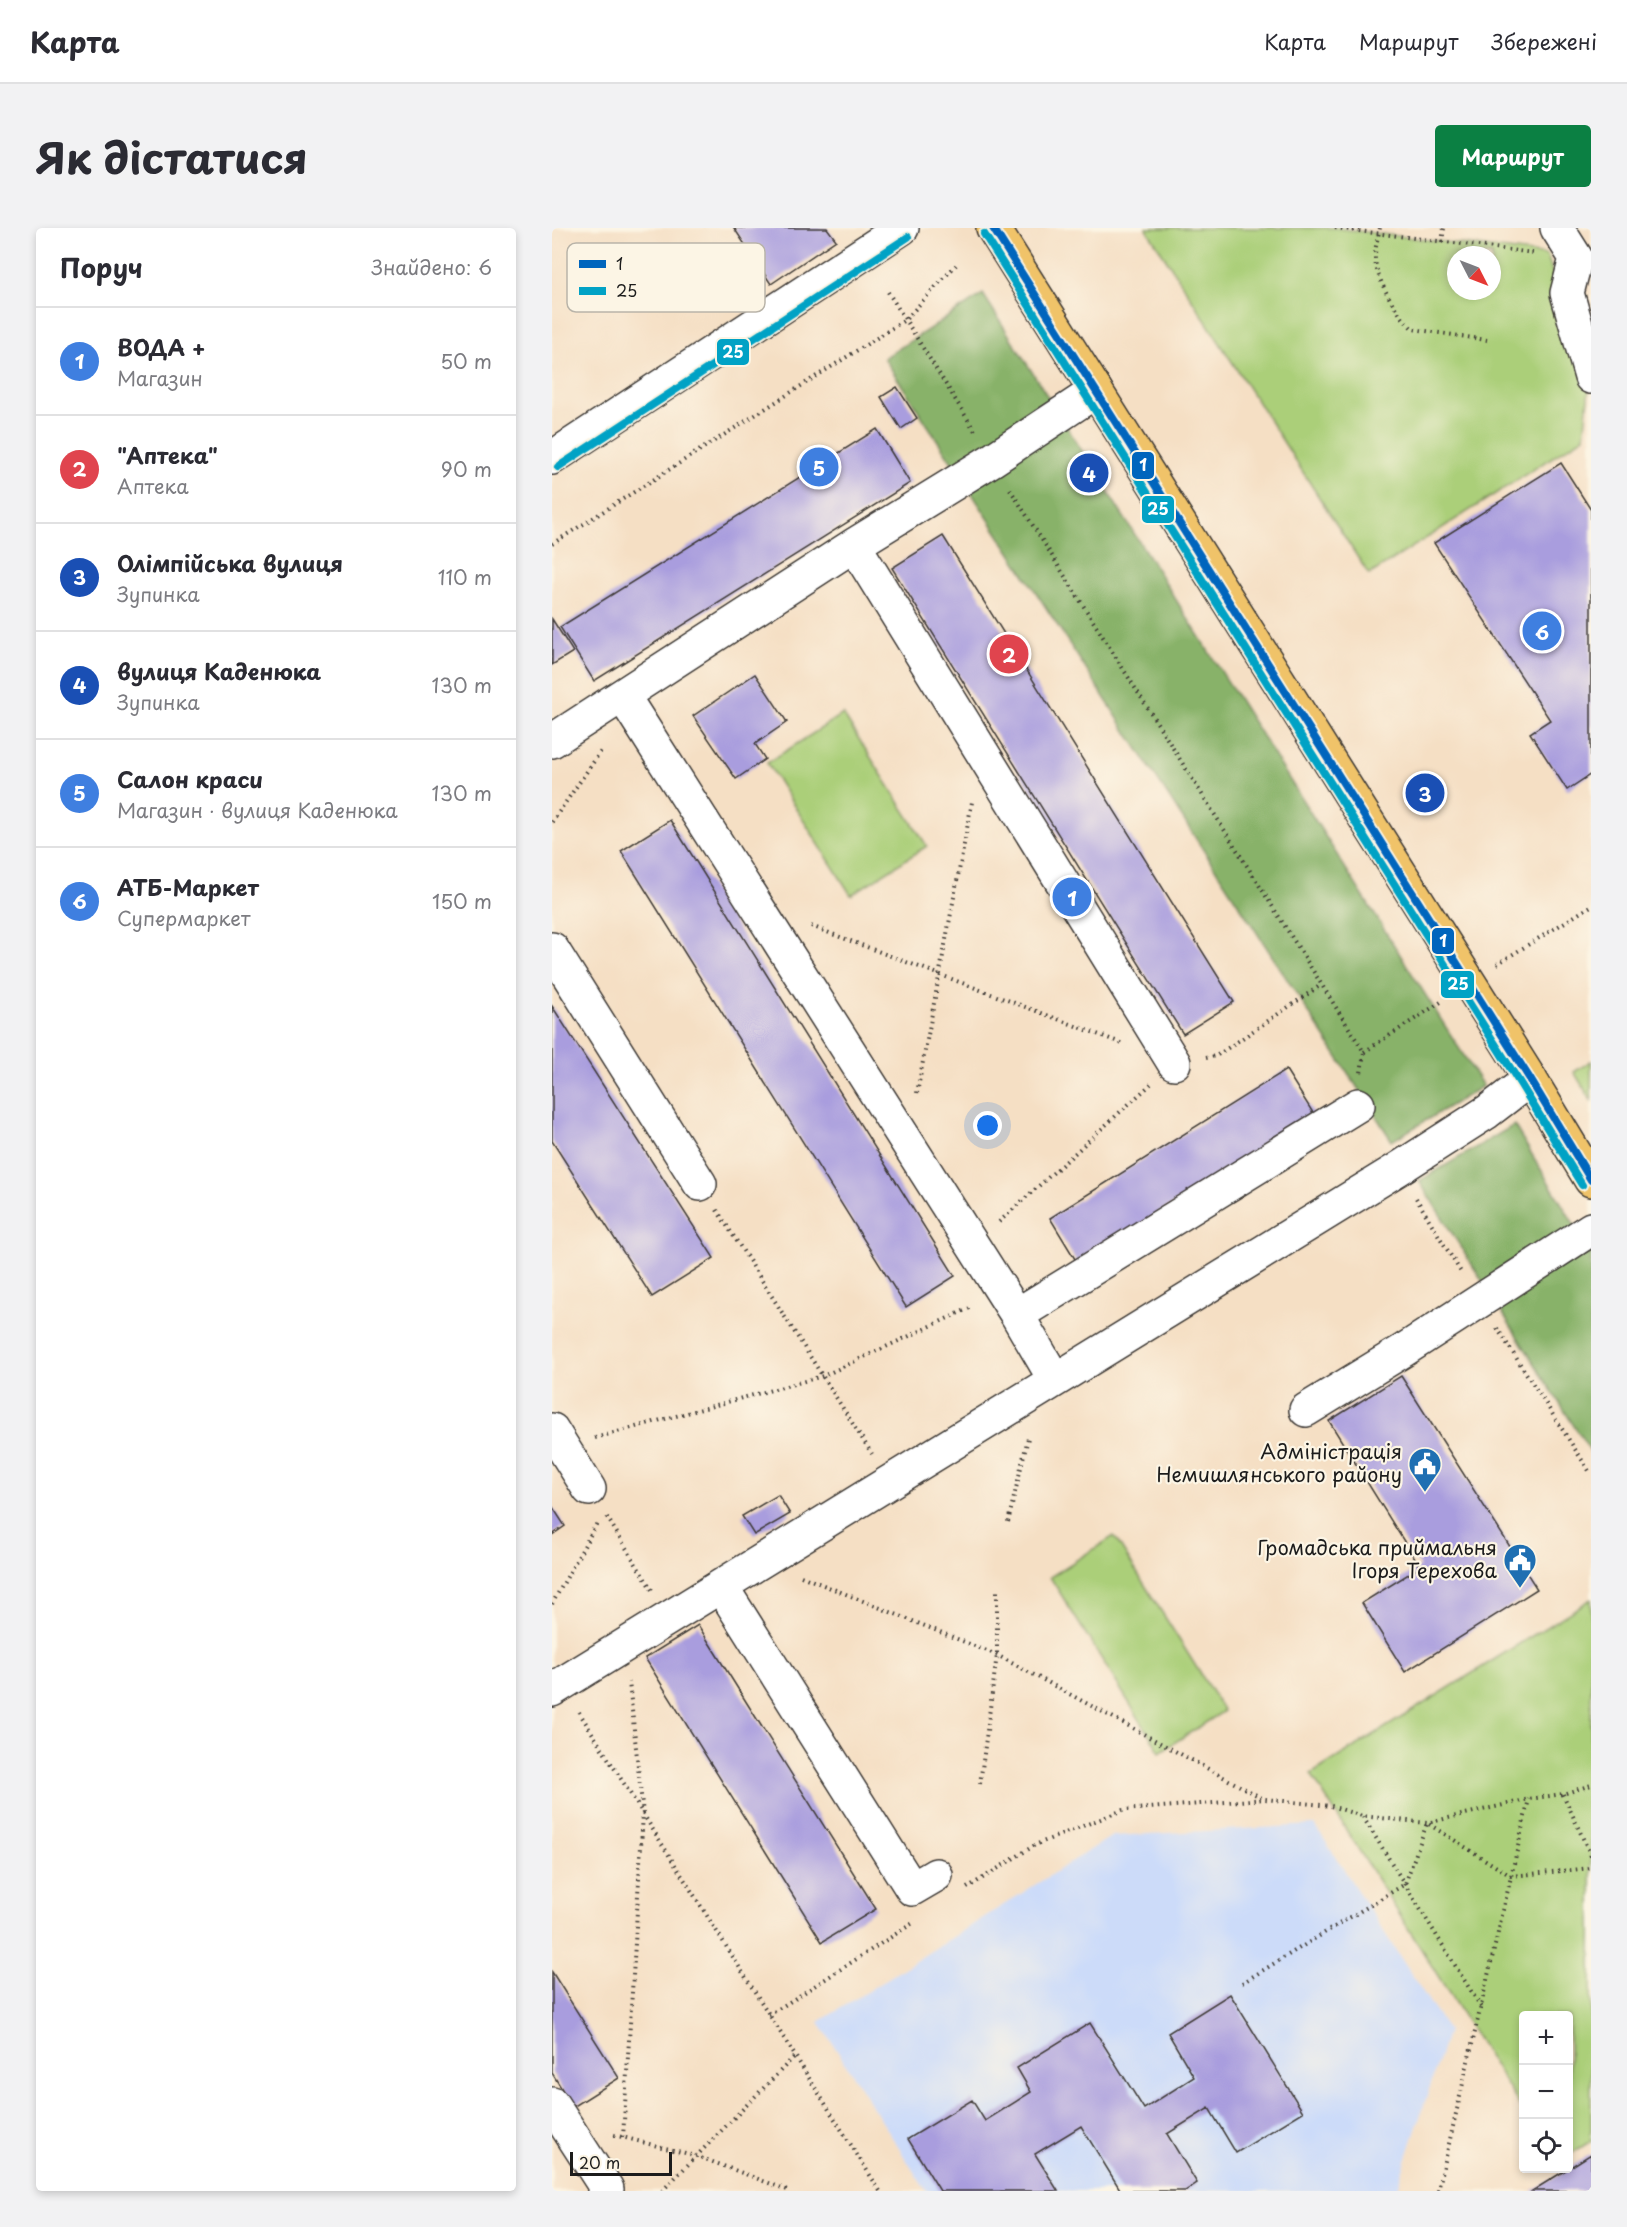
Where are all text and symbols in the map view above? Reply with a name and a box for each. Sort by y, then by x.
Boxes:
text: Карта [30,20,120,63]
text: Карта [1264,25,1326,57]
text: Маршрут [1359,25,1458,57]
text: Збережені [1491,25,1597,57]
text: Як дістатися [36,125,308,188]
button: Маршрут [1435,125,1591,187]
legend [567,243,765,312]
north arrow [1447,246,1501,300]
text: Поруч [60,248,143,287]
text: 1 [616,251,623,275]
text: Знайдено: 6 [371,252,492,282]
text: 25 [616,278,637,302]
text: ВОДА + [117,330,206,363]
line badge: 25 [716,338,750,366]
text: 25 [722,339,744,363]
text: 1 [75,346,84,376]
text: 50 m [440,346,492,376]
text: Магазин [117,363,203,393]
text: "Аптека" [117,438,218,471]
pin: 5 [800,444,838,490]
pin: 4 [1070,450,1108,496]
line badge: 1 [1131,451,1155,480]
text: 1 [1139,452,1147,476]
text: 2 [72,454,87,484]
text: 90 m [441,454,492,484]
text: Аптека [117,471,189,501]
line badge: 25 [1141,495,1175,524]
text: 25 [1147,496,1169,520]
text: Олімпійська вулиця [117,546,343,579]
text: 3 [73,562,86,592]
text: 110 m [438,562,492,592]
text: Зупинка [117,579,200,609]
pin: 6 [1522,608,1562,654]
pin: 2 [990,632,1028,676]
text: вулиця Каденюка [117,654,321,687]
text: 4 [73,670,86,700]
text: 130 m [432,670,492,700]
text: Зупинка [117,687,200,717]
text: Салон краси [117,762,263,795]
pin: 3 [1406,770,1444,816]
text: 5 [73,778,86,808]
text: 130 m [432,778,492,808]
text: Магазин · вулиця Каденюка [117,795,398,825]
text: АТБ-Маркет [117,870,259,903]
pin: 1 [1052,874,1092,920]
text: 6 [72,886,87,916]
text: 150 m [432,886,492,916]
text: Супермаркет [117,903,250,933]
line badge: 1 [1431,927,1455,955]
text: 1 [1439,928,1447,952]
line badge: 25 [1440,970,1475,999]
text: 25 [1447,971,1469,995]
your location [973,1111,1002,1140]
place label: Адміністрація Немишлянського району [1157,1436,1402,1489]
public building icon: Адміністрація Немишлянського району [1407,1446,1443,1493]
place label: Громадська приймальня Ігоря Терехова [1257,1532,1498,1585]
public building icon: Громадська приймальня Ігоря Терехова [1502,1542,1538,1589]
map controls [1519,2011,1573,2173]
button: + [1519,2011,1573,2065]
button: − [1519,2065,1573,2119]
button: locate [1519,2119,1573,2173]
scale bar [570,2149,672,2176]
text: 20 m [579,2150,620,2174]

